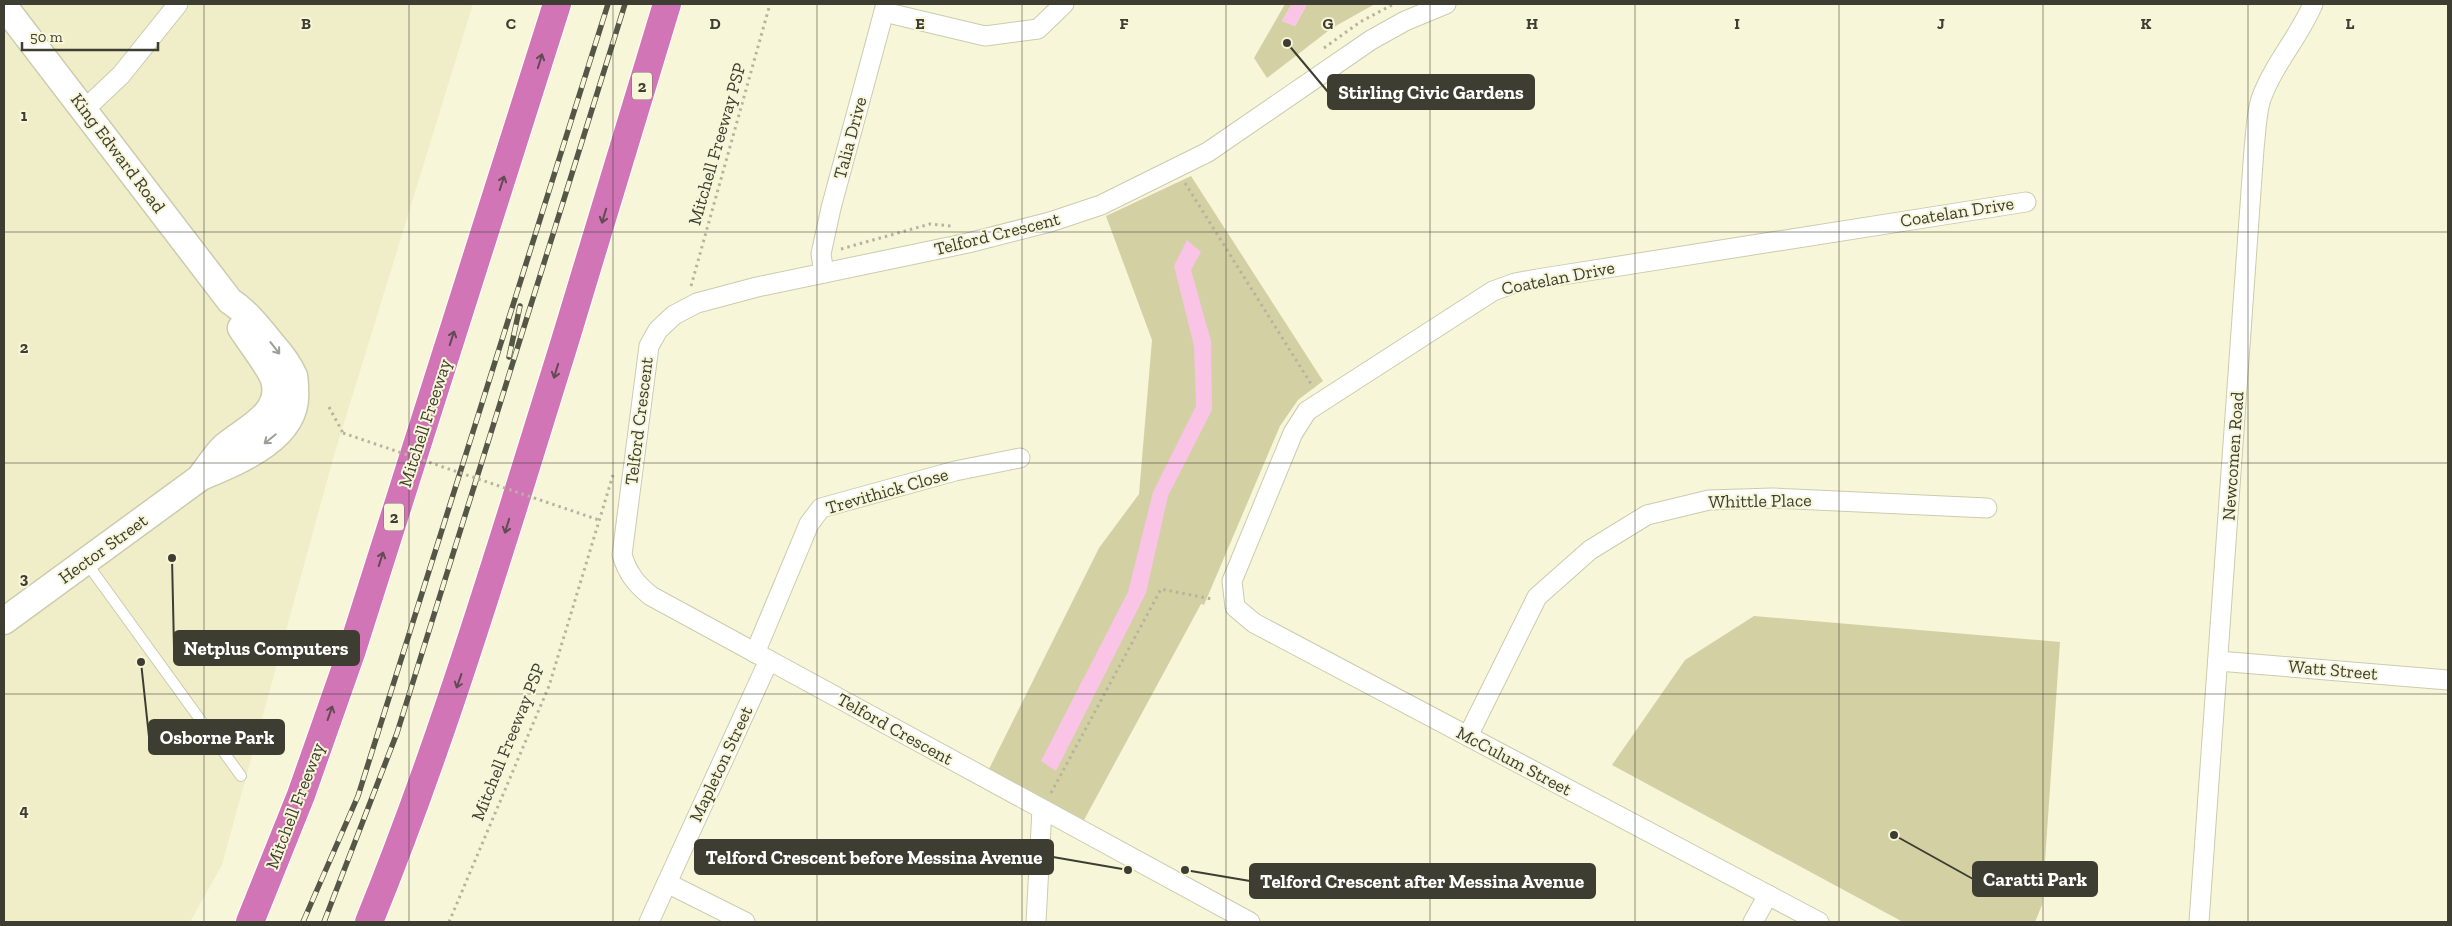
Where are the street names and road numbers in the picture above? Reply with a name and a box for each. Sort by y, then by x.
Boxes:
street label: Mitchell Freeway PSP [683,60,751,228]
road number: 2 [632,72,652,100]
street label: King Edward Road [66,89,170,217]
street label: Talia Drive [828,94,872,182]
street label: Coatelan Drive [1899,192,2015,232]
street label: Telford Crescent [932,208,1063,260]
street label: Coatelan Drive [1499,256,1617,300]
street label: Mitchell Freeway [394,355,456,490]
street label: Telford Crescent [620,355,658,486]
street label: Newcomen Road [2218,391,2248,521]
street label: Trevithick Close [823,463,951,519]
street label: Whittle Place [1708,489,1812,513]
road number: 2 [384,504,404,530]
street label: Hector Street [54,509,152,589]
street label: Watt Street [2287,655,2379,685]
street label: Mitchell Freeway PSP [466,660,550,824]
street label: Telford Crescent [833,688,957,770]
street label: Mapleton Street [685,702,758,825]
street label: McCulum Street [1453,721,1576,801]
street label: Mitchell Freeway [261,739,330,872]

